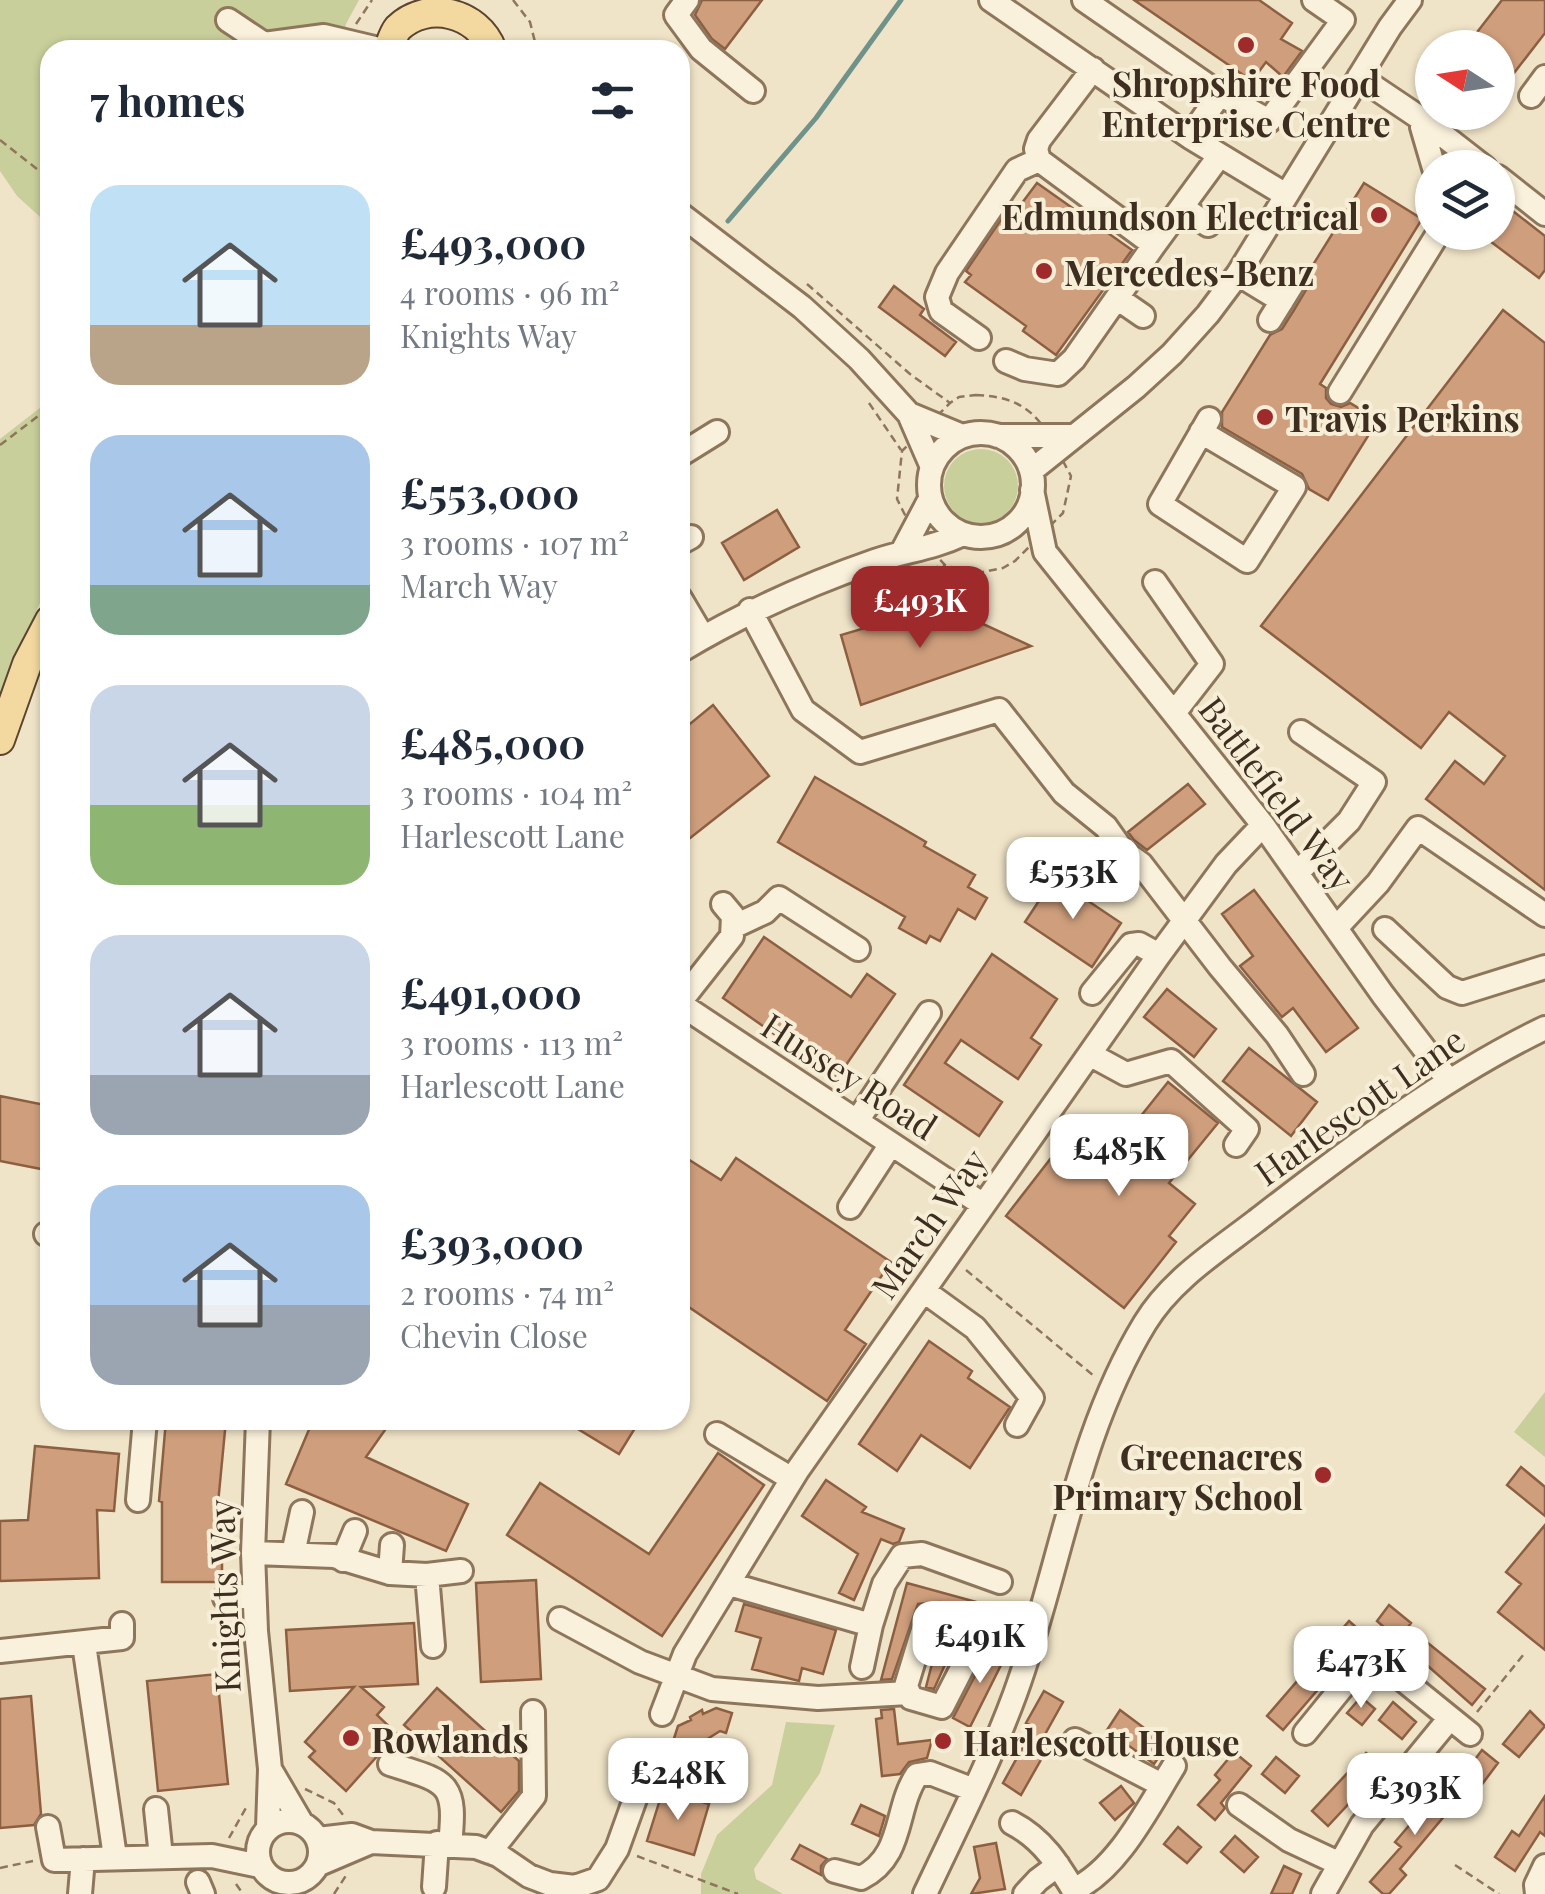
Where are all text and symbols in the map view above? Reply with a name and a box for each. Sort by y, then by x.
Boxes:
north arrow [1415,30,1515,130]
map controls [1415,30,1515,250]
marker: Shropshire Food Enterprise Centre [1235,34,1257,56]
place label: Shropshire Food Enterprise Centre [1101,59,1391,146]
text: 7 homes [90,72,245,128]
icon: filters [585,73,640,128]
button: layers [1415,150,1515,250]
place label: Edmundson Electrical [1001,192,1359,239]
marker: Edmundson Electrical [1368,204,1390,226]
text: £493,000 [400,214,586,270]
icon: home [170,225,290,345]
place label: Mercedes-Benz [1064,248,1314,295]
marker: Mercedes-Benz [1033,260,1055,282]
text: 4 rooms · 96 m² [400,270,620,313]
text: Knights Way [400,313,577,356]
place label: Travis Perkins [1285,394,1520,441]
marker: Travis Perkins [1254,406,1276,428]
text: £553,000 [400,464,579,520]
icon: home [170,475,290,595]
text: 3 rooms · 107 m² [400,520,629,563]
text: March Way [400,563,558,606]
pin: £493K [850,566,990,651]
text: £493K [873,577,967,620]
street label: Battlefield Way [1189,686,1367,900]
text: £485,000 [400,714,585,770]
icon: home [170,725,290,845]
text: 3 rooms · 104 m² [400,770,632,813]
text: Harlescott Lane [400,813,625,856]
pin: £553K [1003,837,1143,922]
text: £553K [1029,848,1117,891]
text: £491,000 [400,964,582,1020]
icon: home [170,975,290,1095]
street label: Hussey Road [753,1001,947,1149]
street label: Harlescott Lane [1245,1015,1473,1195]
text: 3 rooms · 113 m² [400,1020,623,1063]
text: Harlescott Lane [400,1063,625,1106]
pin: £485K [1049,1114,1189,1199]
text: £485K [1072,1125,1166,1168]
street label: March Way [859,1139,997,1307]
text: £393,000 [400,1214,584,1270]
icon: home [170,1225,290,1345]
text: 2 rooms · 74 m² [400,1270,614,1313]
text: Chevin Close [400,1313,588,1356]
place label: Greenacres Primary School [1053,1432,1303,1519]
marker: Greenacres Primary School [1312,1464,1334,1486]
street label: Knights Way [196,1498,250,1694]
pin: £491K [910,1601,1050,1686]
text: £491K [935,1612,1025,1655]
pin: £473K [1291,1626,1431,1711]
text: £473K [1316,1637,1406,1680]
place label: Rowlands [371,1715,529,1762]
place label: Harlescott House [963,1718,1240,1765]
marker: Rowlands [340,1727,362,1749]
marker: Harlescott House [932,1730,954,1752]
pin: £248K [608,1738,748,1823]
text: £248K [630,1749,726,1792]
pin: £393K [1345,1753,1485,1838]
text: £393K [1369,1764,1461,1807]

